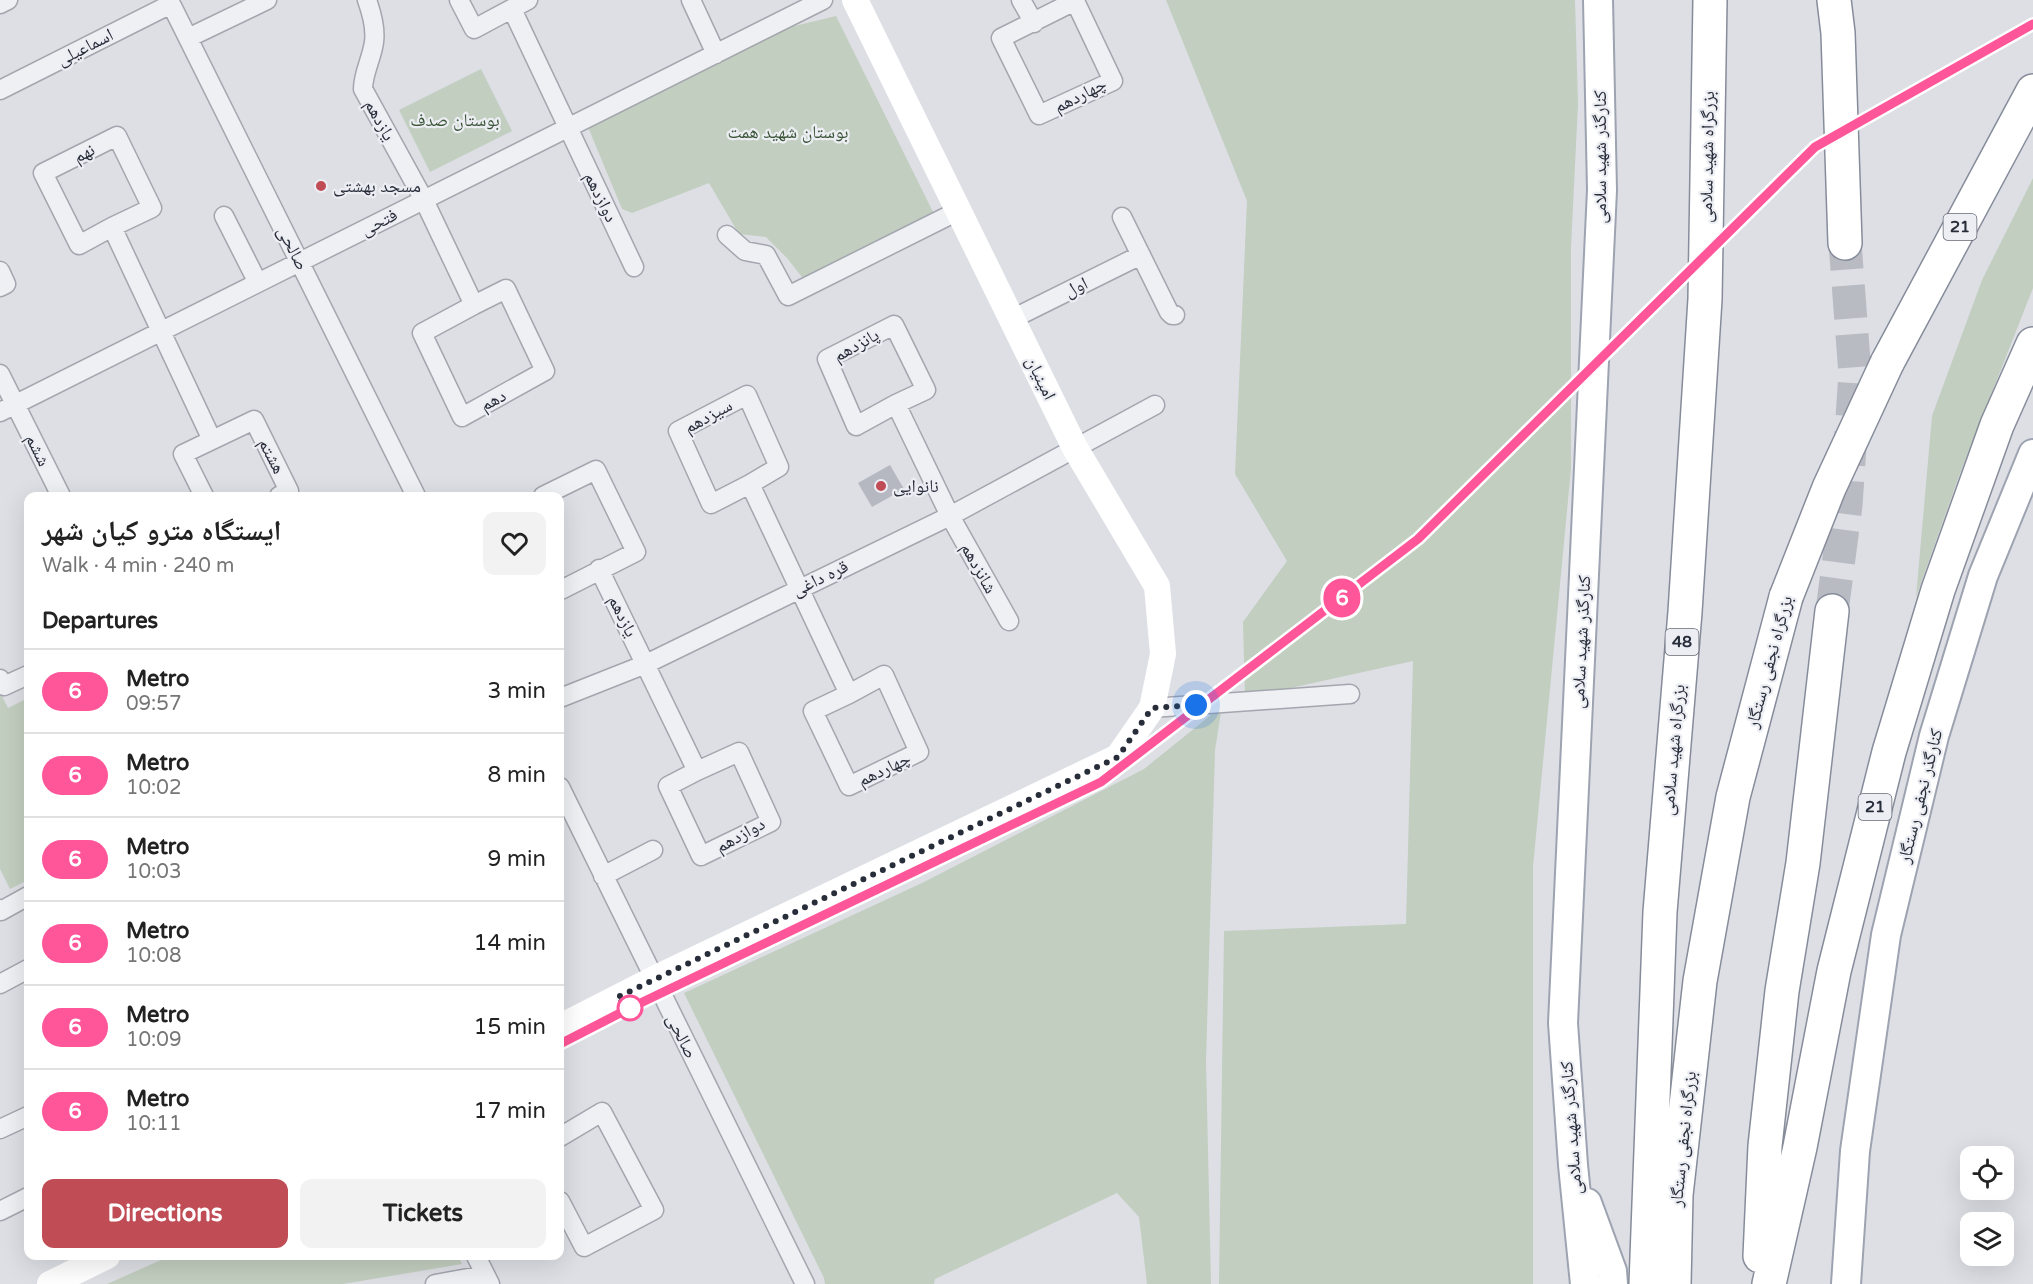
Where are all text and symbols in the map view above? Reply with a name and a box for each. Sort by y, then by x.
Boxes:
street label: اسماعیلی [53,23,117,71]
street label: چهاردهم [1050,73,1110,118]
street label: کنارگذر شهید سلامی [1589,90,1611,224]
street label: بزرگراه شهید سلامی [1695,91,1719,223]
street label: یازدهم [359,96,400,145]
park label: بوستان صدف [410,109,500,131]
park label: بوستان شهید همت [727,121,849,143]
street label: نهم [70,138,99,169]
street label: دوازدهم [579,168,623,226]
place label: مسجد بهشتی [333,175,421,197]
marker: مسجد بهشتی [314,179,328,193]
street label: فتحی [357,203,401,241]
road number: 21 [1944,214,1976,240]
street label: صالحی [273,222,313,274]
street label: اول [1061,272,1091,302]
street label: پانزدهم [829,323,883,367]
street label: امینیان [1021,353,1061,403]
street label: دهم [476,384,510,417]
street label: سیزدهم [680,394,736,439]
street label: ششم [20,430,55,470]
street label: هشتم [253,434,290,478]
place label: نانوایی [893,475,939,497]
marker: نانوایی [874,479,888,493]
button: heart [483,512,546,575]
text: ایستگاه مترو کیان شهر [42,514,282,548]
street label: شانزدهم [955,539,1002,598]
text: Walk · 4 min · 240 m [42,554,234,578]
street label: قره داغی [788,555,852,601]
street label: کنارگذر شهید سلامی [1567,574,1596,709]
line badge: 6 [1322,578,1362,618]
text: 6 [1335,586,1349,611]
street label: یازدهم [603,592,642,641]
street label: بزرگراه نجفی رستگار [1740,593,1797,732]
text: Departures [42,608,158,634]
road number: 48 [1666,629,1698,655]
text: Metro [126,666,189,692]
text: 3 min [487,678,546,704]
text: 6 [68,679,82,704]
street label: بزرگراه شهید سلامی [1656,683,1690,817]
your location [1181,690,1211,720]
text: 09:57 [126,692,181,716]
street label: کنارگذر نجفی رستگار [1892,726,1947,867]
street label: چهاردهم [854,747,914,792]
text: Metro [126,750,189,776]
text: 8 min [487,762,546,788]
text: 6 [68,763,82,788]
text: 10:02 [126,776,181,800]
road number: 21 [1858,794,1892,820]
street label: دوازدهم [711,812,769,858]
text: Metro [126,834,189,860]
text: 9 min [487,846,546,872]
text: 6 [68,847,82,872]
text: 10:03 [126,860,181,884]
text: Metro [126,918,189,944]
text: 14 min [474,930,546,956]
text: 6 [68,931,82,956]
text: 10:08 [126,944,181,968]
unlabelled marker [617,995,643,1021]
text: Metro [126,1002,189,1028]
street label: صالحی [662,1010,702,1062]
text: 15 min [474,1014,546,1040]
text: 6 [68,1015,82,1040]
text: 10:09 [126,1028,181,1052]
street label: کنارگذر شهید سلامی [1555,1060,1587,1195]
street label: بزرگراه نجفی رستگار [1665,1070,1701,1209]
text: Metro [126,1086,189,1112]
text: 17 min [474,1098,546,1124]
text: 6 [68,1099,82,1124]
text: 10:11 [126,1112,181,1136]
map controls [1960,1146,2014,1266]
button: locate [1960,1146,2014,1200]
button: Directions [42,1179,288,1248]
button: Tickets [300,1179,546,1248]
button: layers [1960,1212,2014,1266]

